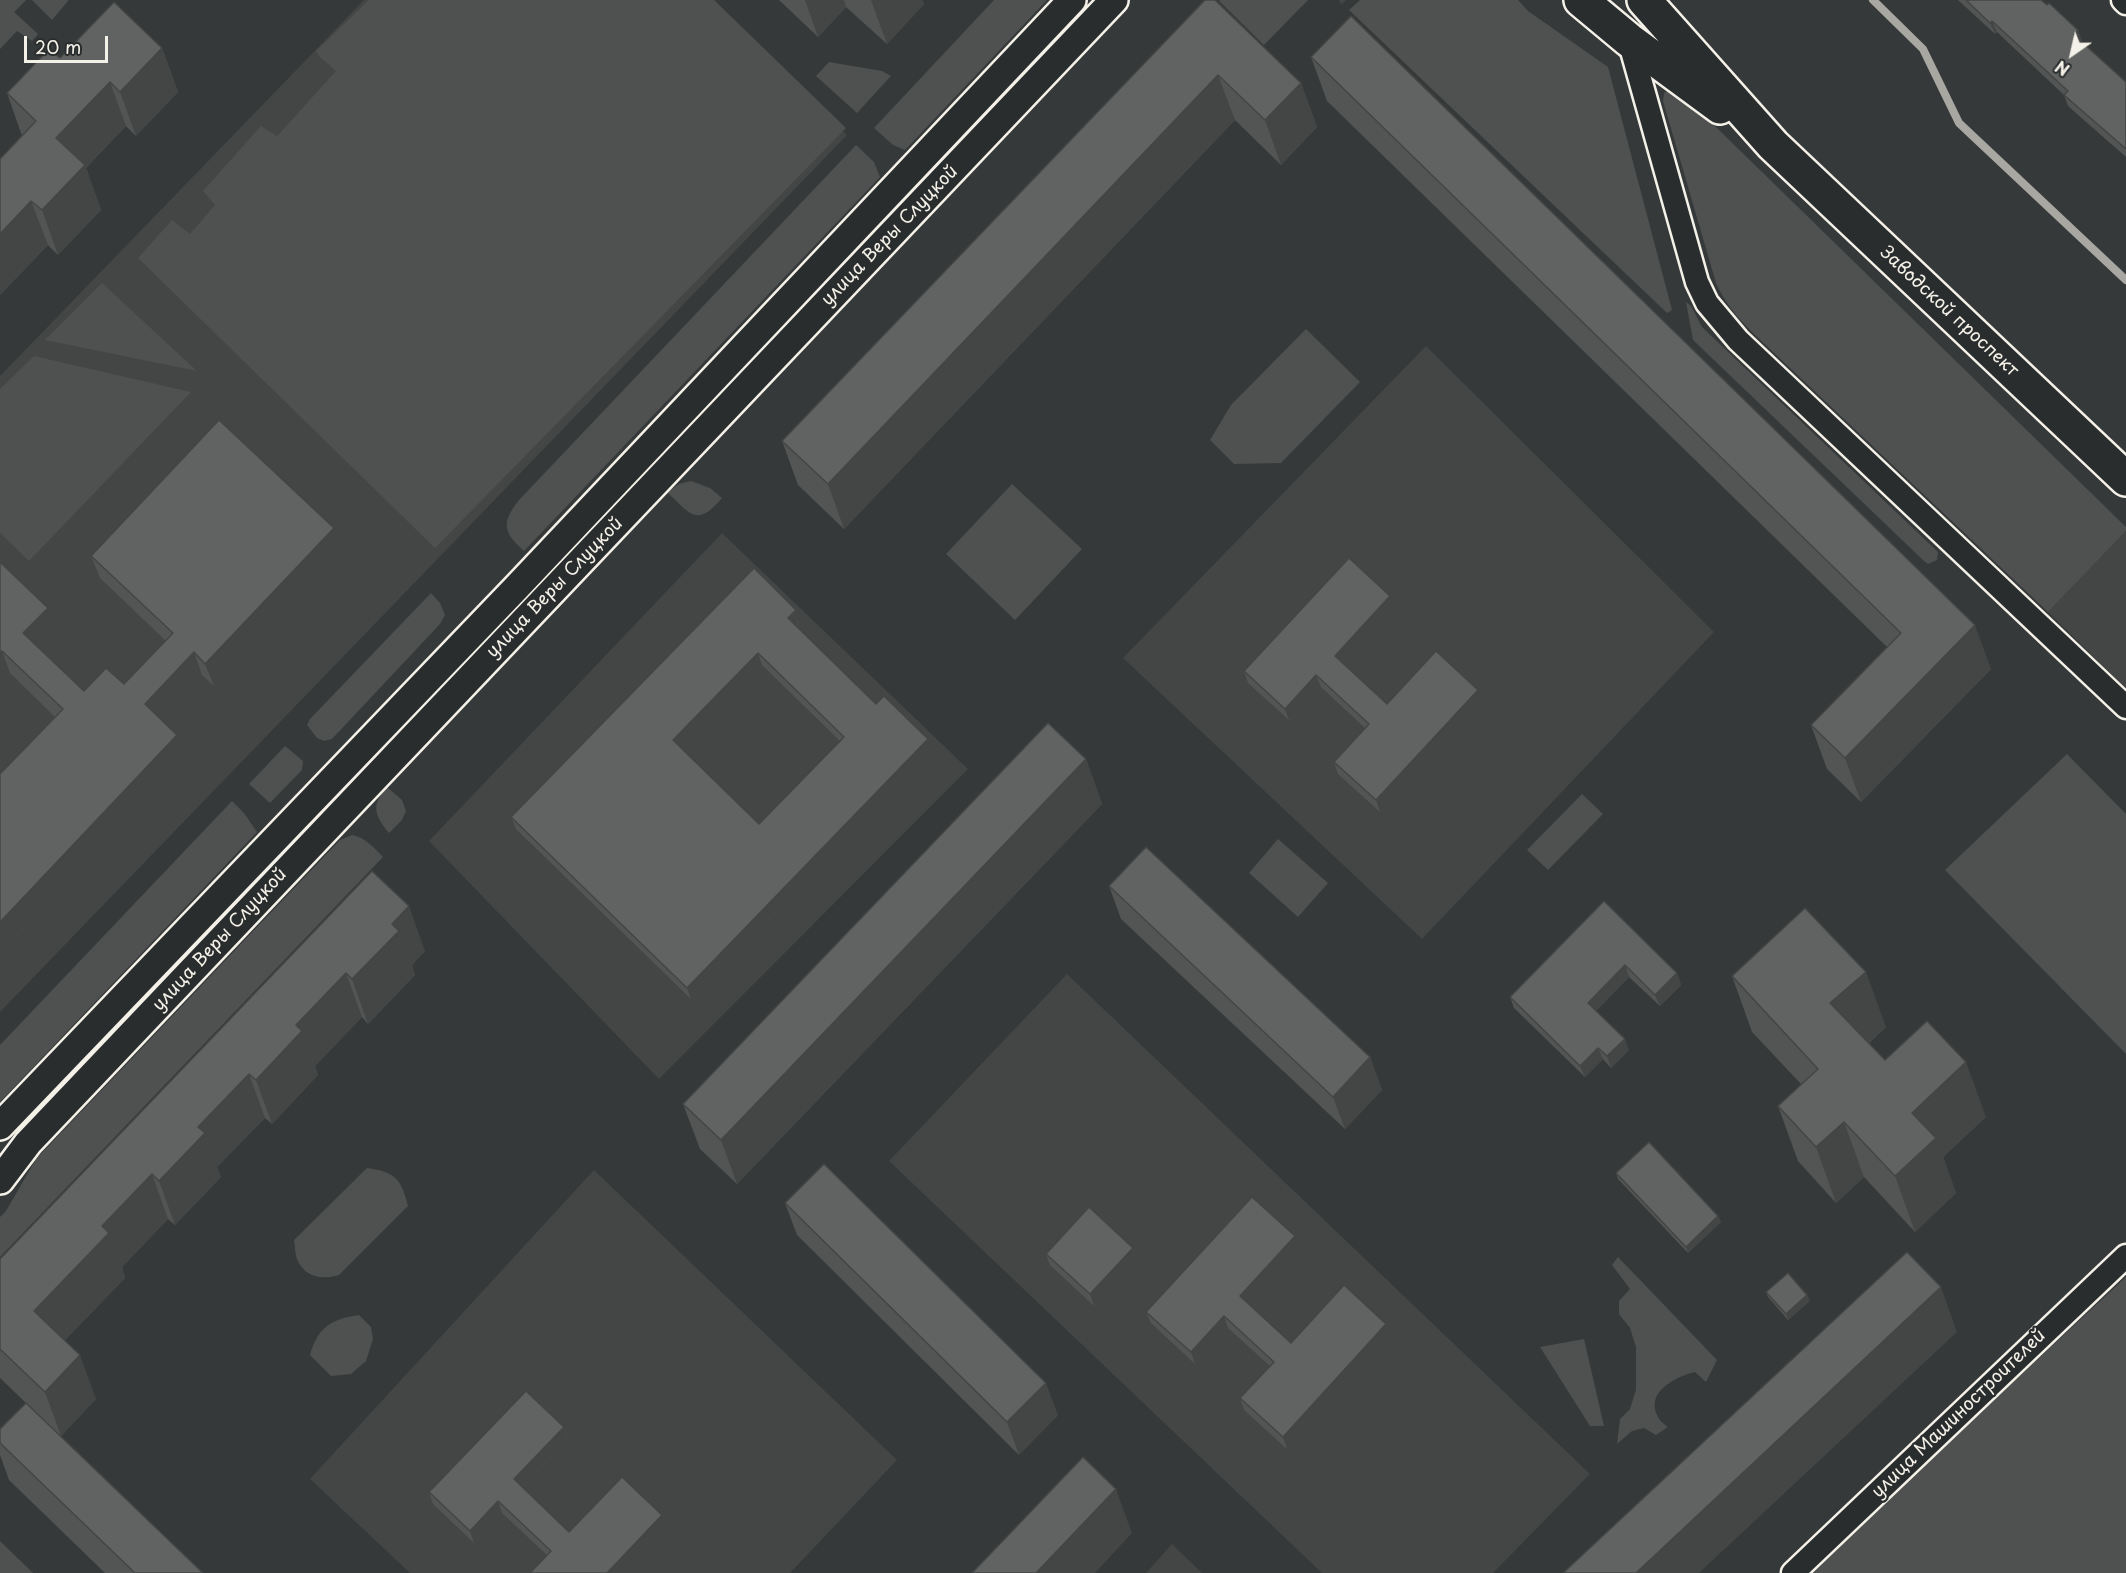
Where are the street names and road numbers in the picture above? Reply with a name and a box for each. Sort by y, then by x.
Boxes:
street label: улица Веры Слуцкой [817,161,963,311]
street label: Заводской проспект [1875,242,2023,382]
street label: улица Веры Слуцкой [482,513,628,663]
street label: улица Веры Слуцкой [148,864,292,1016]
street label: улица Машиностроителей [1868,1325,2050,1503]

